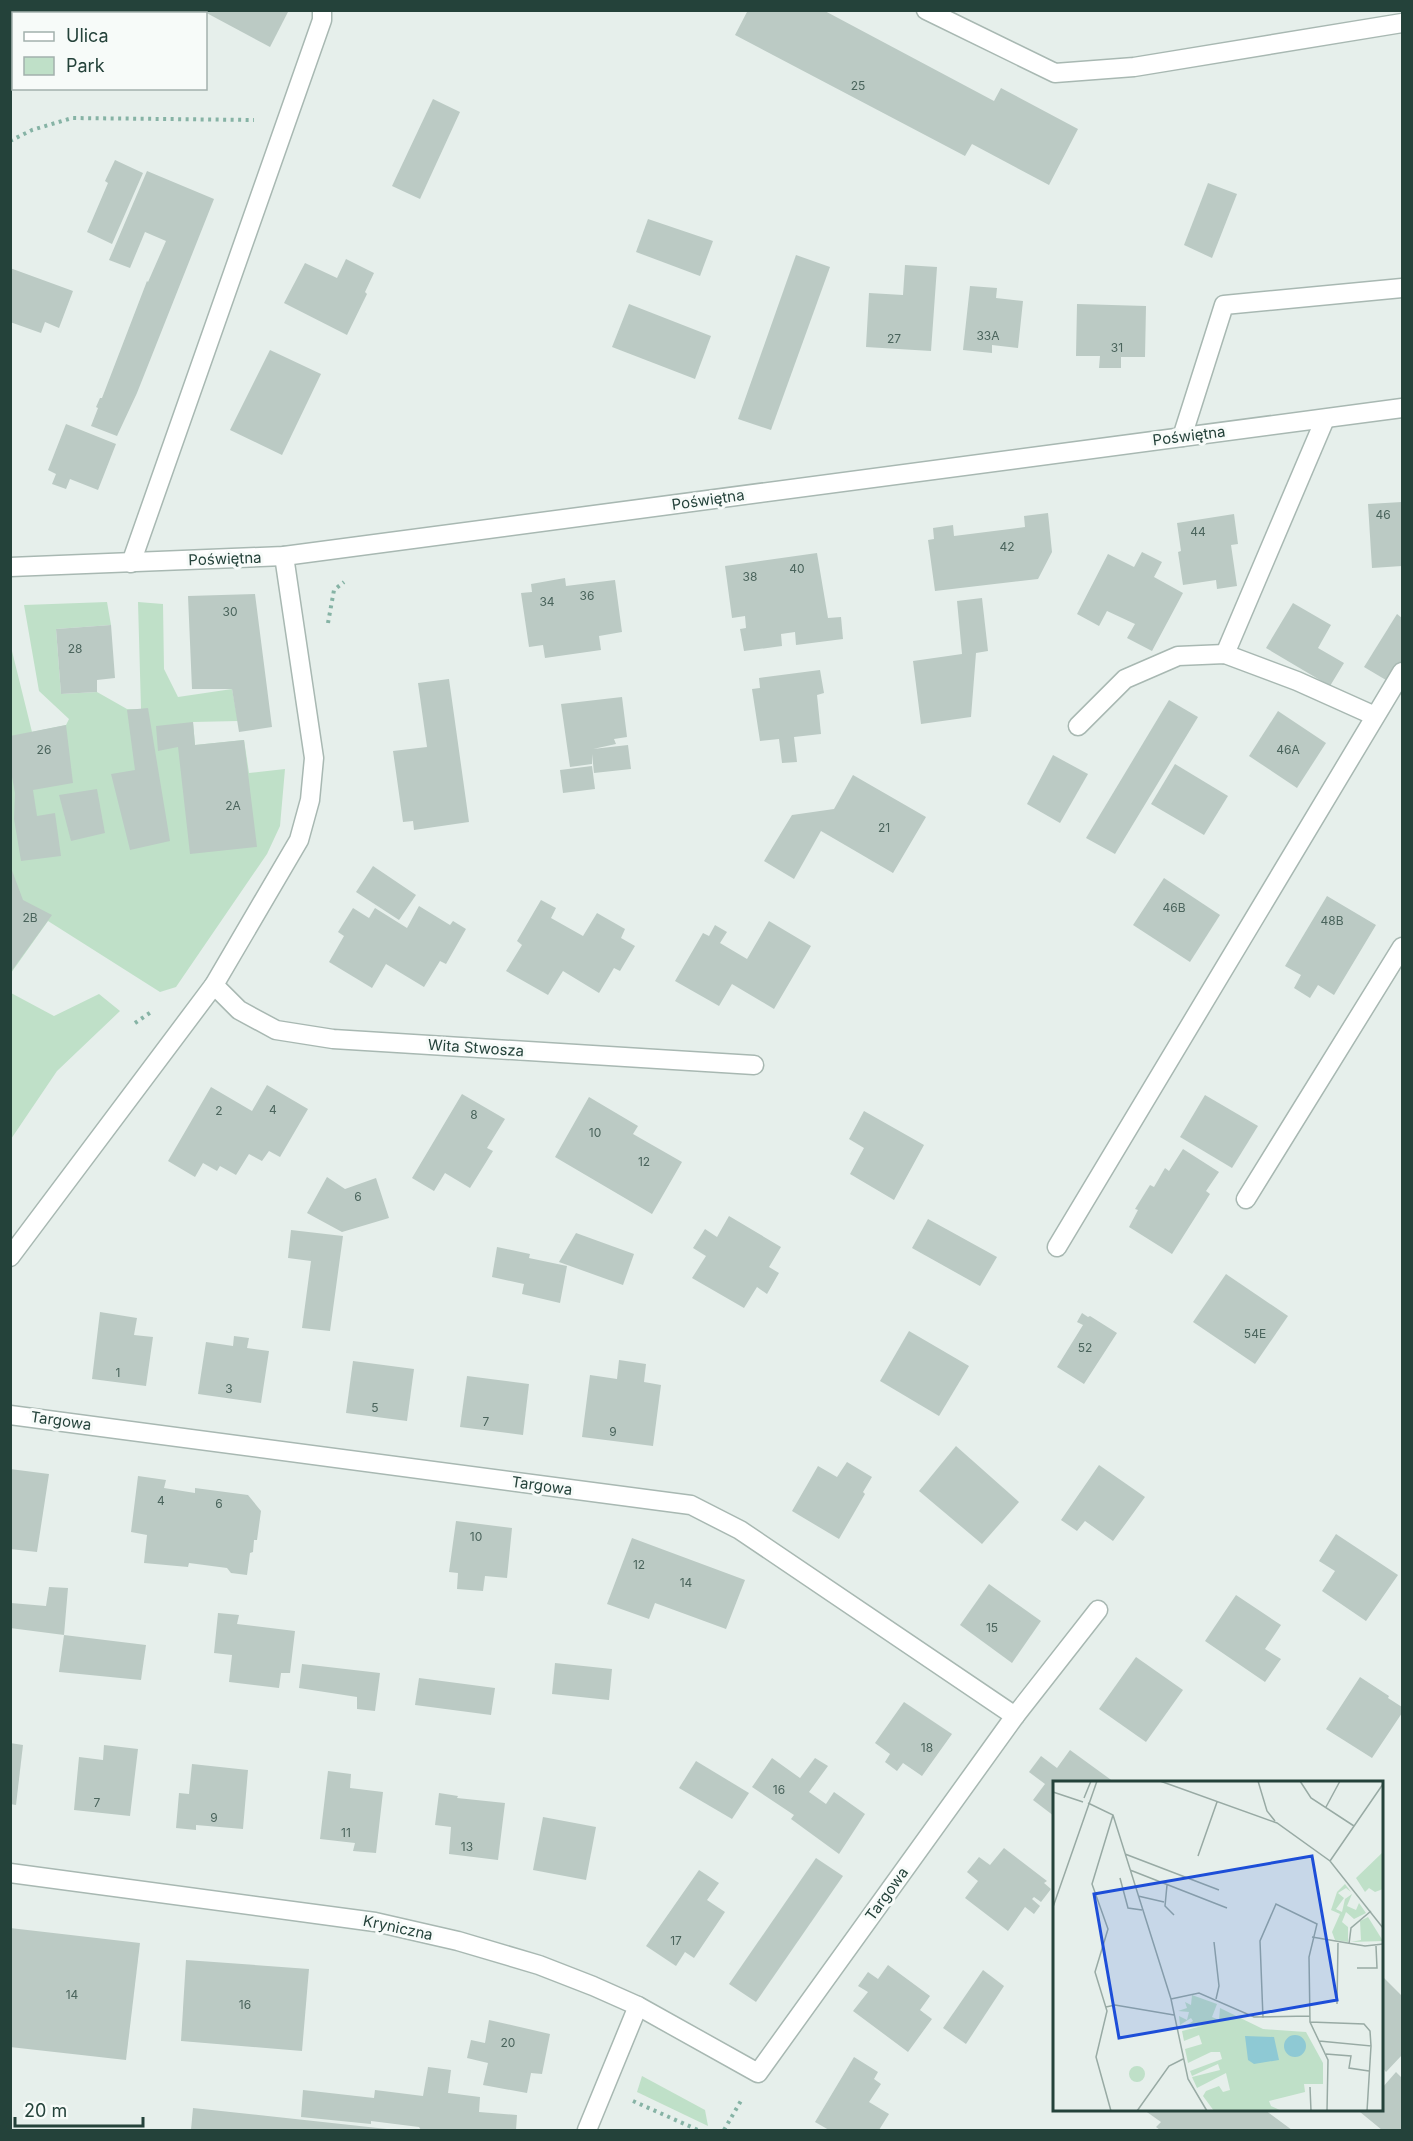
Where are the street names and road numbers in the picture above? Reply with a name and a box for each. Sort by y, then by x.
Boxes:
street label: Poświętna [1151,422,1226,449]
street label: Poświętna [670,485,746,514]
street label: Poświętna [188,548,262,569]
street label: Wita Stwosza [427,1035,525,1060]
street label: Targowa [30,1407,93,1434]
street label: Targowa [511,1472,574,1499]
street label: Targowa [861,1863,912,1924]
street label: Kryniczna [361,1911,435,1944]

